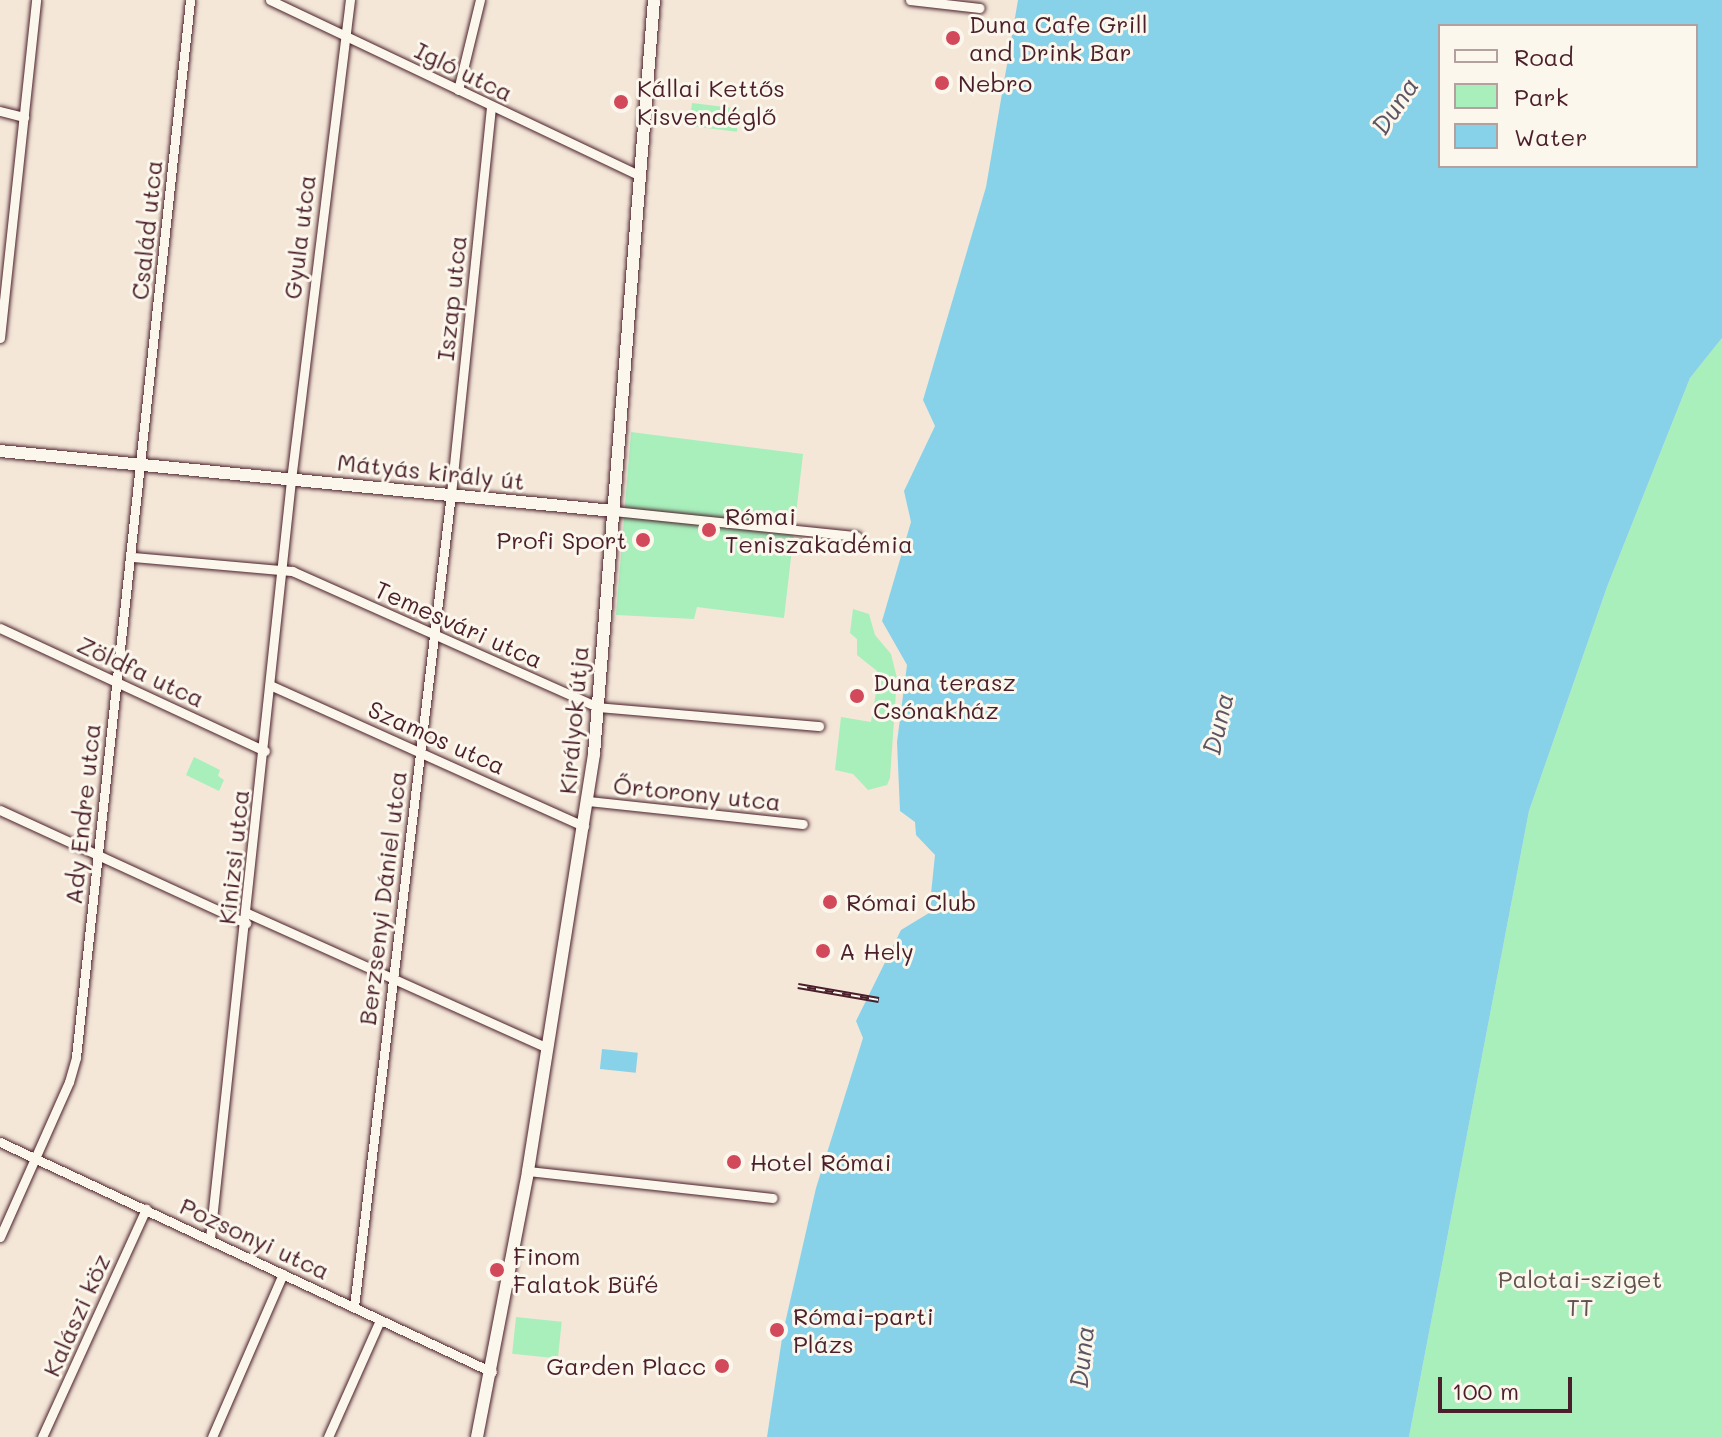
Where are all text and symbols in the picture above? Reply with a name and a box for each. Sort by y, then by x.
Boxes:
place label: Duna Cafe Grill and Drink Bar [969,10,1148,66]
legend [1438,24,1698,168]
marker: Duna Cafe Grill and Drink Bar [944,29,962,47]
street label: Igló utca [410,35,518,107]
text: Road [1514,41,1574,72]
place label: Nebro [958,69,1032,97]
water label: Duna [1365,71,1425,141]
place label: Kállai Kettős Kisvendéglő [637,74,785,130]
marker: Nebro [933,74,951,92]
text: Park [1514,81,1568,112]
marker: Kállai Kettős Kisvendéglő [612,93,630,111]
text: Water [1514,121,1588,152]
street label: Család utca [124,159,168,301]
street label: Gyula utca [277,173,321,301]
street label: Iszap utca [430,234,472,362]
street label: Mátyás király út [336,447,526,495]
place label: Római Teniszakadémia [725,502,913,558]
marker: Római Teniszakadémia [700,521,718,539]
place label: Profi Sport [497,526,627,554]
marker: Profi Sport [634,531,652,549]
street label: Temesvári utca [371,574,547,674]
street label: Zöldfa utca [73,629,209,713]
street label: Királyok útja [552,645,594,795]
place label: Duna terasz Csónakház [873,668,1016,724]
marker: Duna terasz Csónakház [848,687,866,705]
water label: Duna [1196,690,1240,758]
street label: Szamos utca [364,694,510,780]
street label: Ady Endre utca [58,722,106,906]
street label: Berzsenyi Dániel utca [352,769,412,1027]
street label: Őrtorony utca [612,770,782,816]
street label: Kinizsi utca [212,788,254,926]
place label: Római Club [846,888,976,916]
marker: Római Club [821,893,839,911]
place label: A Hely [839,937,914,965]
marker: A Hely [814,942,832,960]
place label: Hotel Római [750,1148,892,1176]
marker: Hotel Római [725,1153,743,1171]
street label: Pozsonyi utca [176,1191,334,1285]
place label: Finom Falatok Büfé [513,1242,659,1298]
street label: Kalászi köz [36,1249,116,1381]
marker: Finom Falatok Büfé [488,1261,506,1279]
park label: Palotai-sziget TT [1498,1265,1662,1321]
place label: Római-parti Plázs [793,1302,934,1358]
marker: Római-parti Plázs [768,1321,786,1339]
water label: Duna [1063,1324,1101,1390]
place label: Garden Placc [546,1352,706,1380]
marker: Garden Placc [713,1357,731,1375]
scale bar [1442,1361,1576,1411]
text: 100 m [1452,1375,1519,1406]

